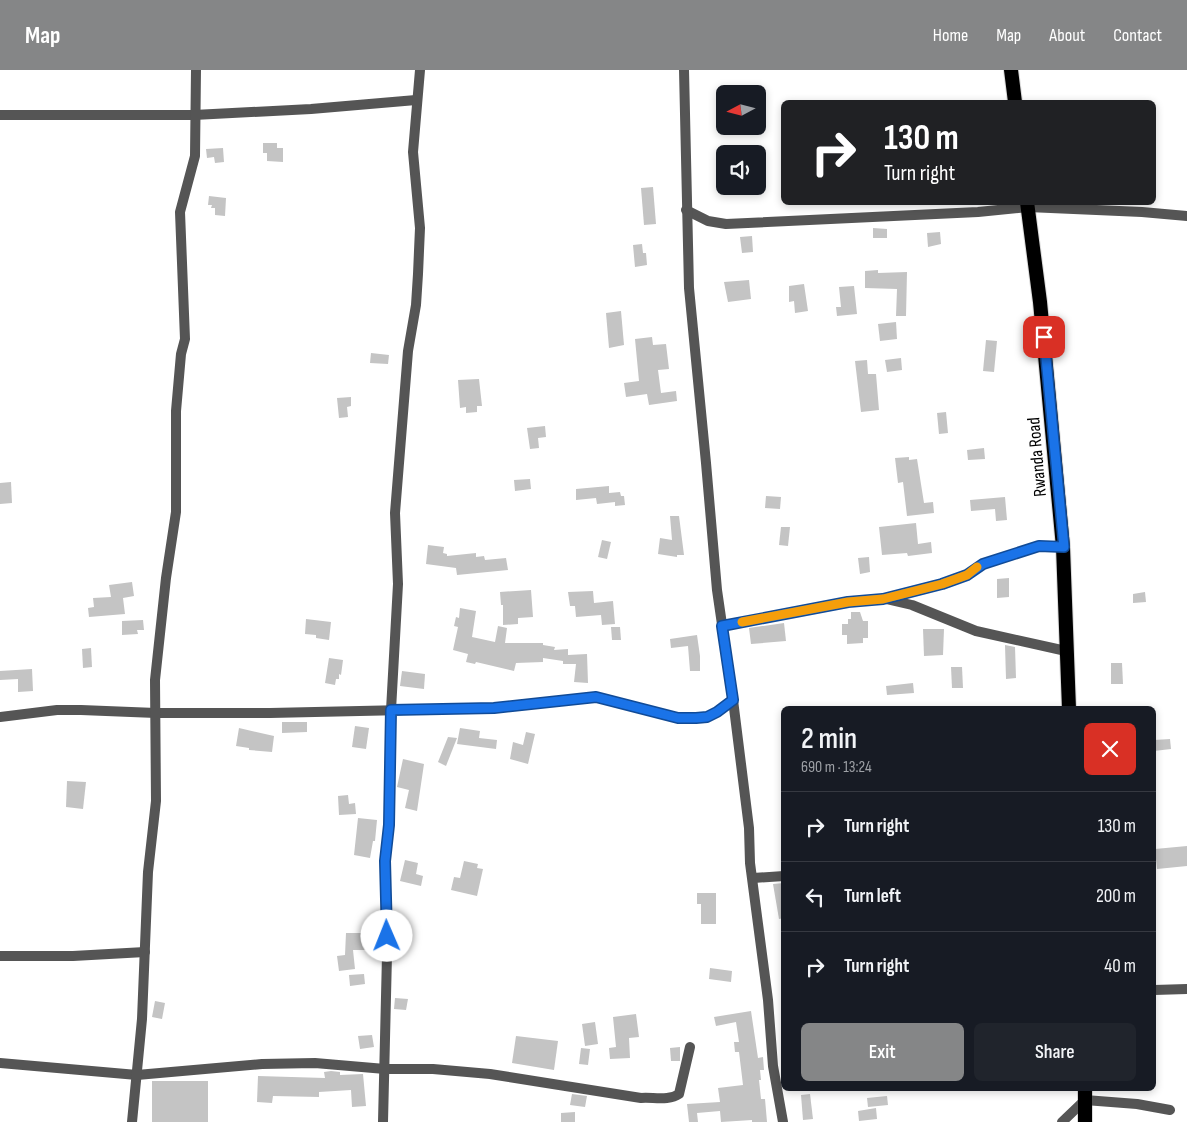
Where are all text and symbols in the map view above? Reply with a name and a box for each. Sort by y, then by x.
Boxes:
text: Map [25,21,60,50]
text: Home [933,25,968,46]
text: Map [996,25,1021,46]
text: About [1049,25,1085,46]
text: Contact [1113,25,1162,46]
north arrow [716,85,766,135]
map controls [716,85,766,195]
text: 130 m [884,117,959,160]
icon: right [801,120,866,185]
button: sound [716,145,766,195]
text: Turn right [884,160,955,187]
pin [1023,316,1065,358]
icon: arrive [1030,323,1058,351]
street label: Rwanda Road [1023,416,1051,498]
text: 2 min [801,721,857,757]
button: close [1084,723,1136,775]
text: 690 m · 13:24 [801,758,872,777]
icon: right [801,813,829,841]
text: Turn right [844,815,909,838]
text: 130 m [1098,815,1136,838]
icon: left [801,883,829,911]
text: Turn left [844,885,901,908]
text: 200 m [1096,885,1136,908]
position arrow [360,909,412,961]
icon: right [801,953,829,981]
text: Turn right [844,955,909,978]
text: 40 m [1104,955,1136,978]
button: Exit [801,1023,964,1081]
button: Share [974,1023,1136,1081]

